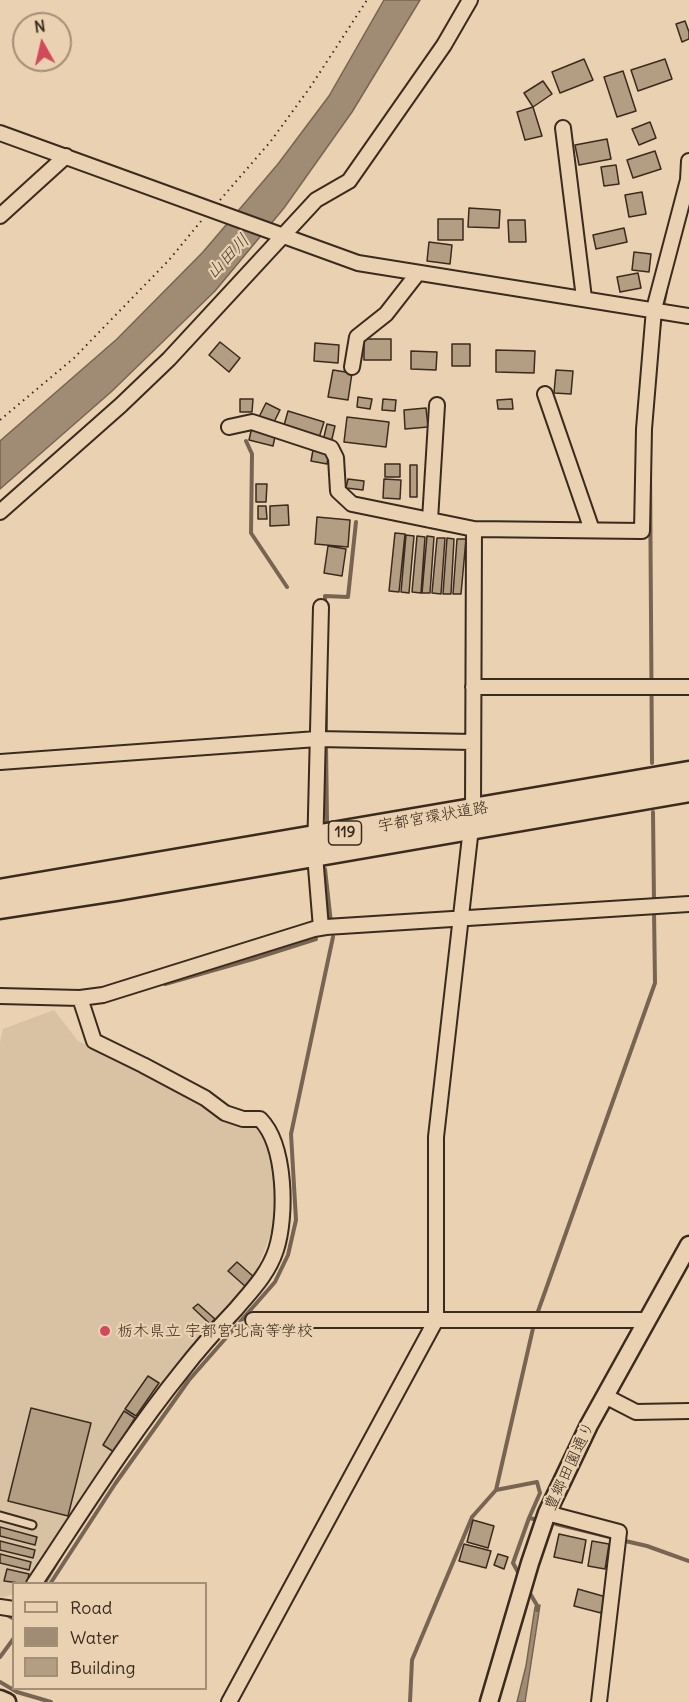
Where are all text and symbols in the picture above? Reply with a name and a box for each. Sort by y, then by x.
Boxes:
north arrow [12,12,72,72]
text: N [33,15,47,37]
water label: 山田川 [201,230,255,284]
street label: 宇都宮環状道路 [376,798,490,836]
road number: 119 [328,821,362,845]
place label: 栃木県立 宇都宮北高等学校 [117,1321,313,1341]
marker: 栃木県立 宇都宮北高等学校 [98,1324,112,1338]
street label: 豊郷田園通り [541,1418,599,1514]
legend [12,1582,207,1690]
text: Road [70,1596,112,1619]
text: Water [70,1626,119,1649]
text: Building [70,1656,135,1679]

